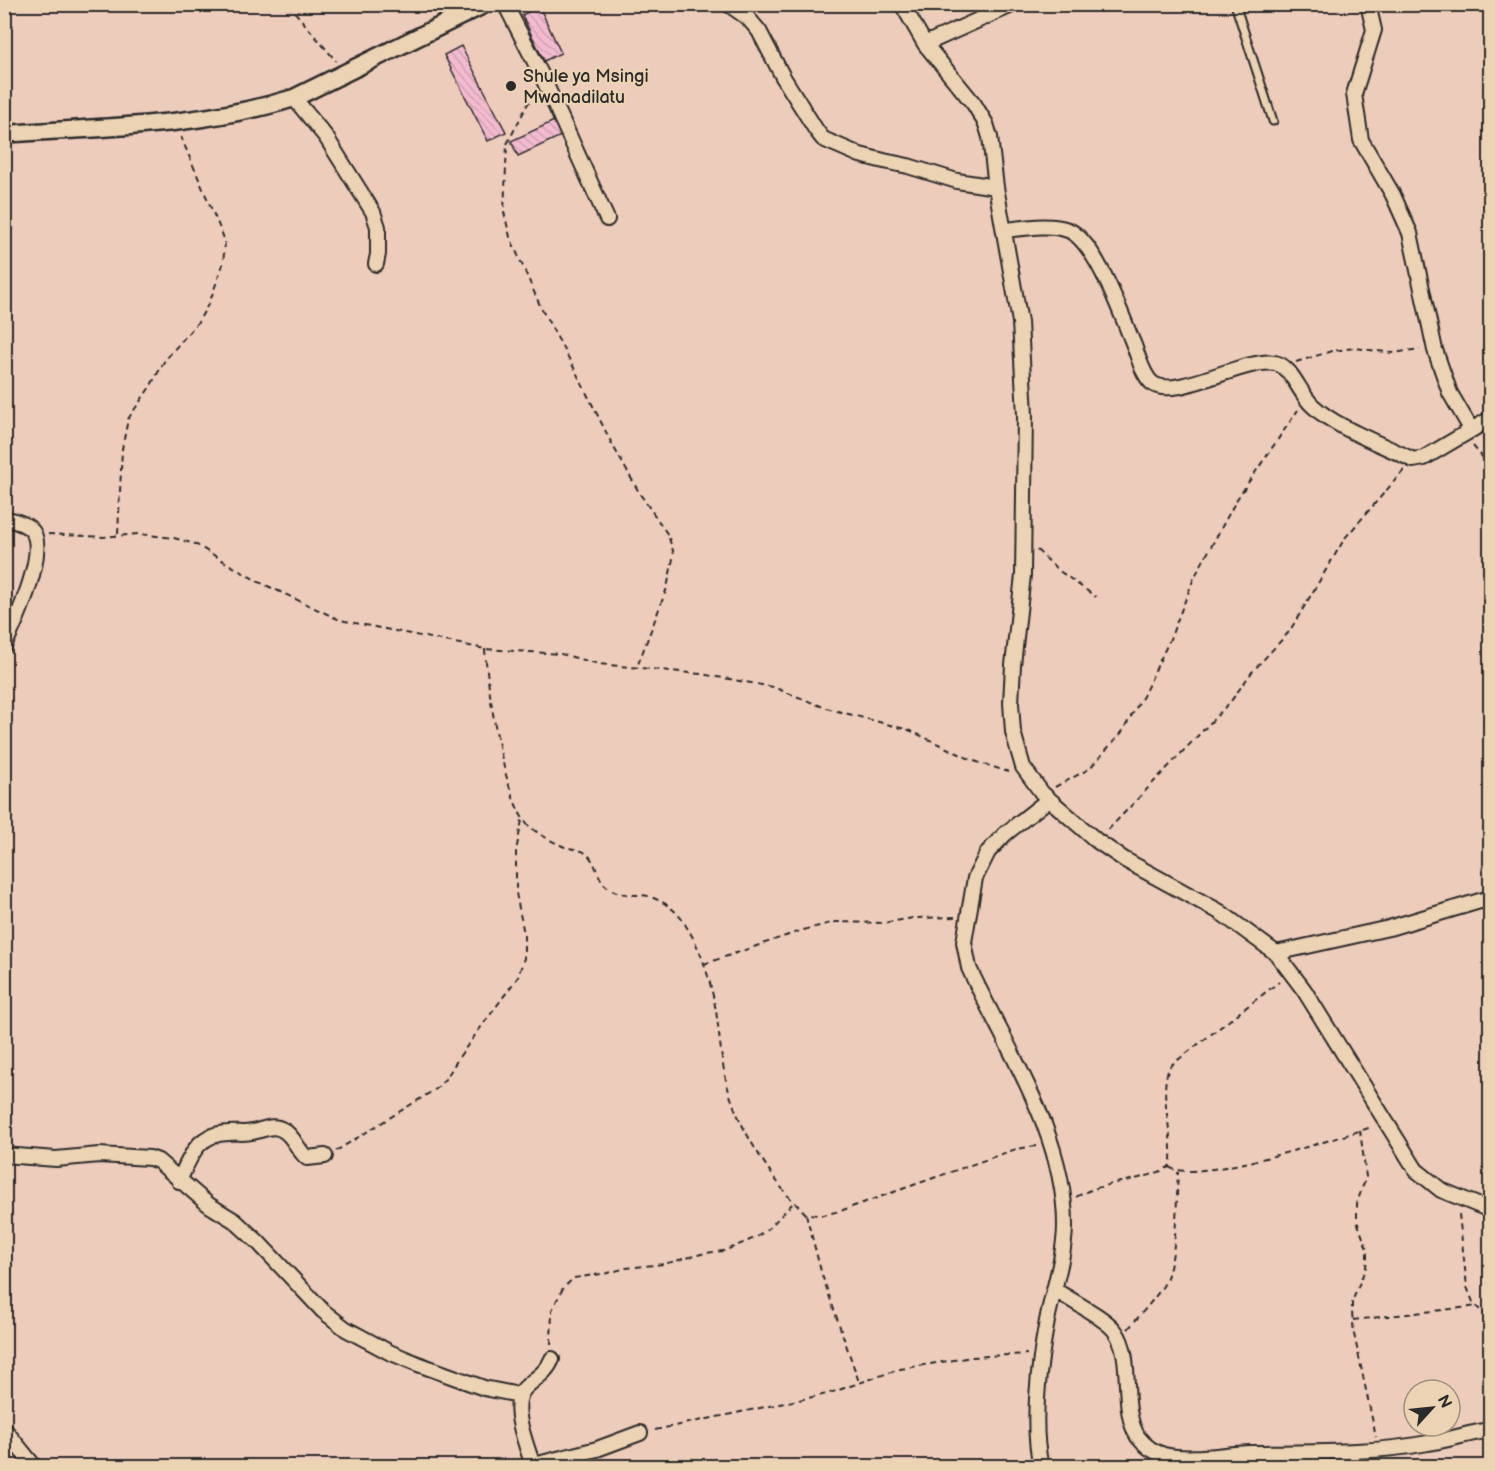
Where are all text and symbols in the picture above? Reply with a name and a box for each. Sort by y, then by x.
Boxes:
place label: Shule ya Msingi Mwanadilatu [523,66,649,108]
marker: Shule ya Msingi Mwanadilatu [504,79,518,93]
north arrow [1402,1378,1462,1438]
text: N [1433,1392,1455,1412]

